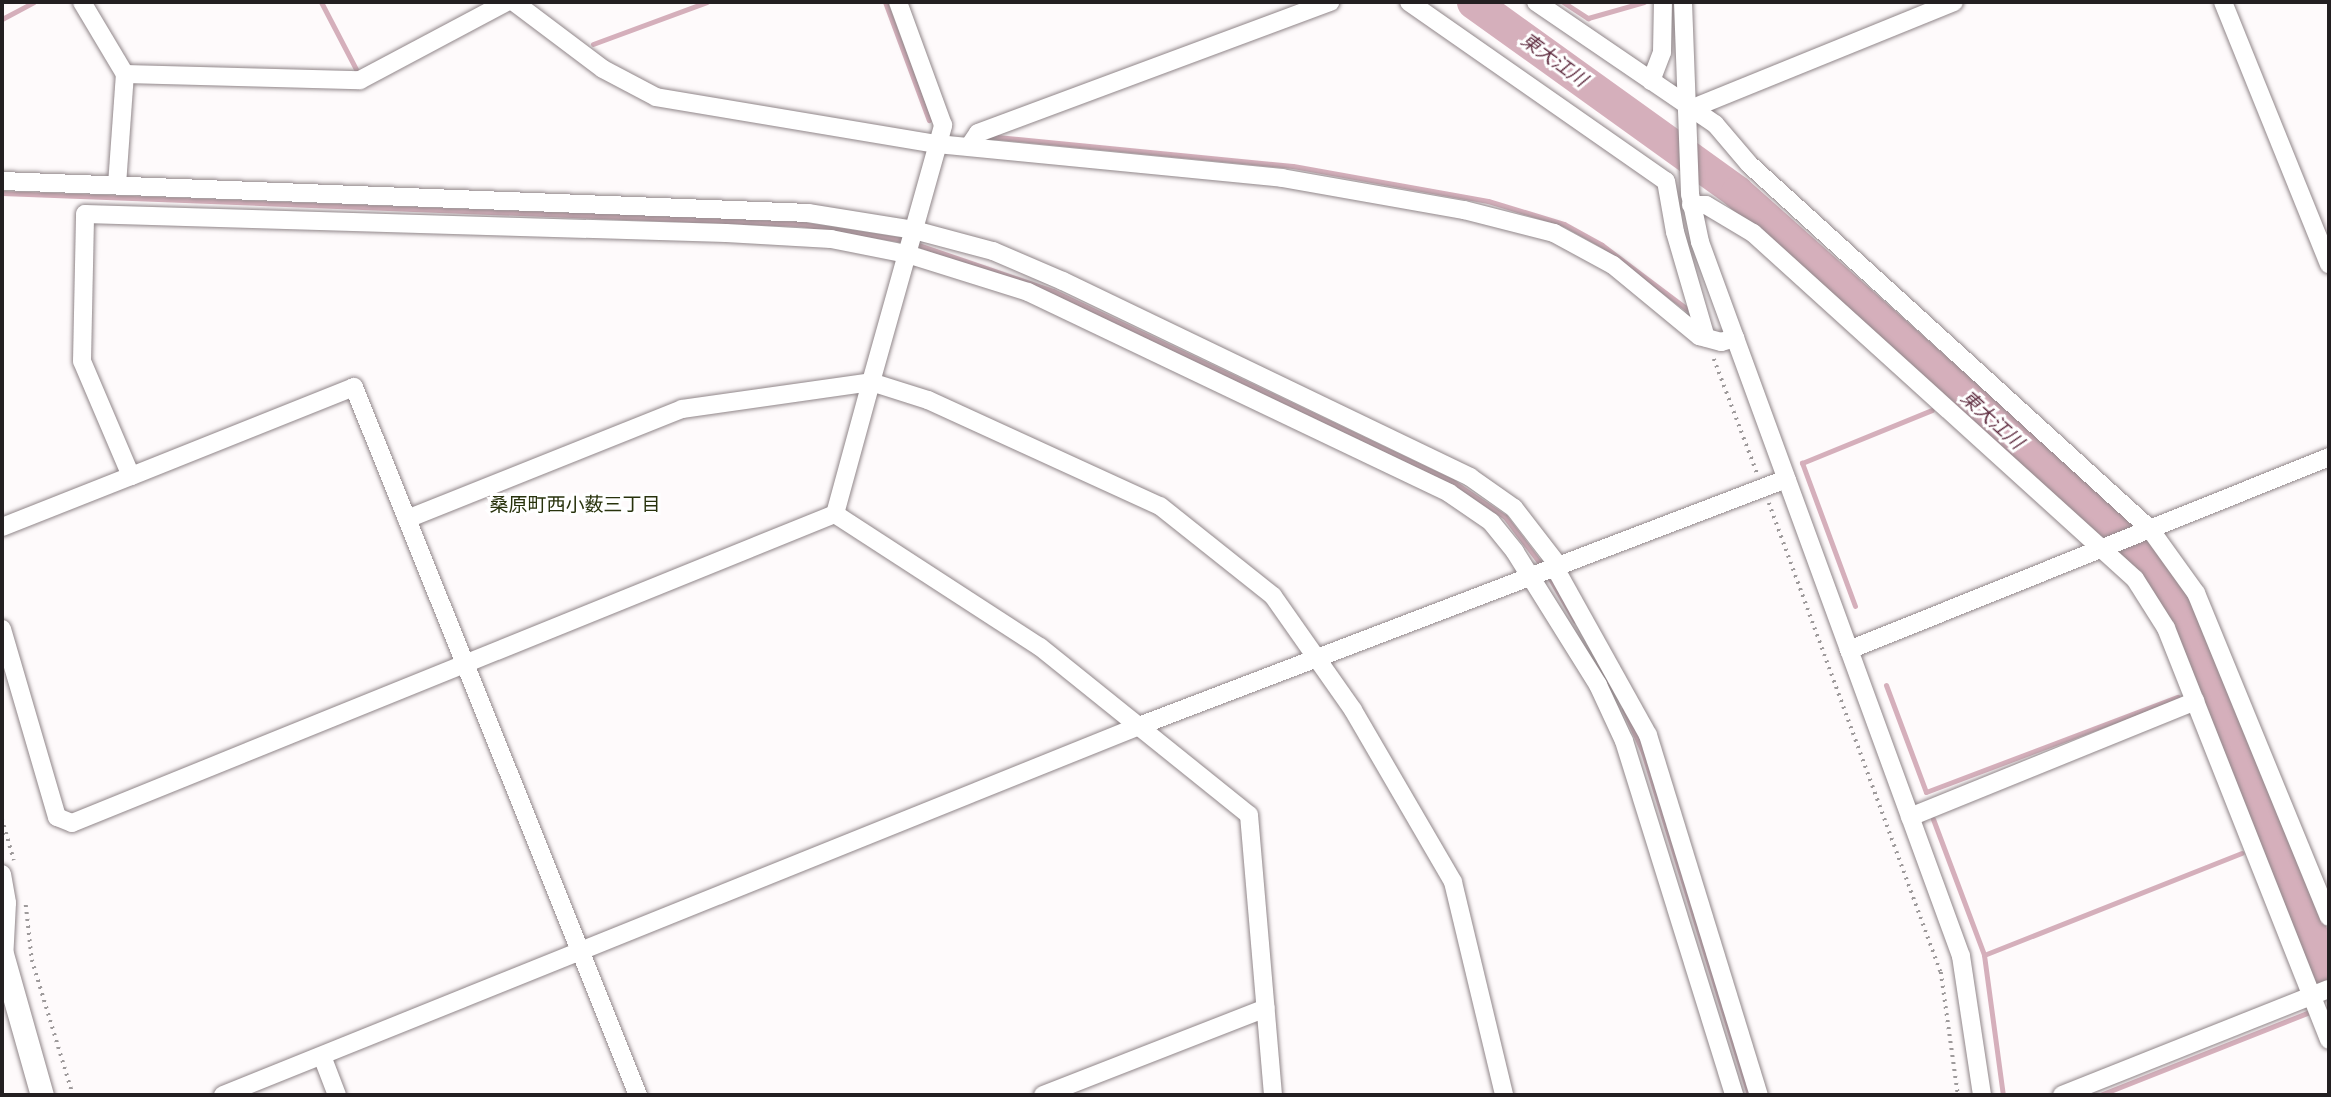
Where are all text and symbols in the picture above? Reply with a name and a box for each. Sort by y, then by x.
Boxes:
water label: 東大江川 [1517,28,1591,92]
water label: 東大江川 [1956,386,2028,454]
district label: 桑原町西小薮三丁目 [490,494,660,516]

